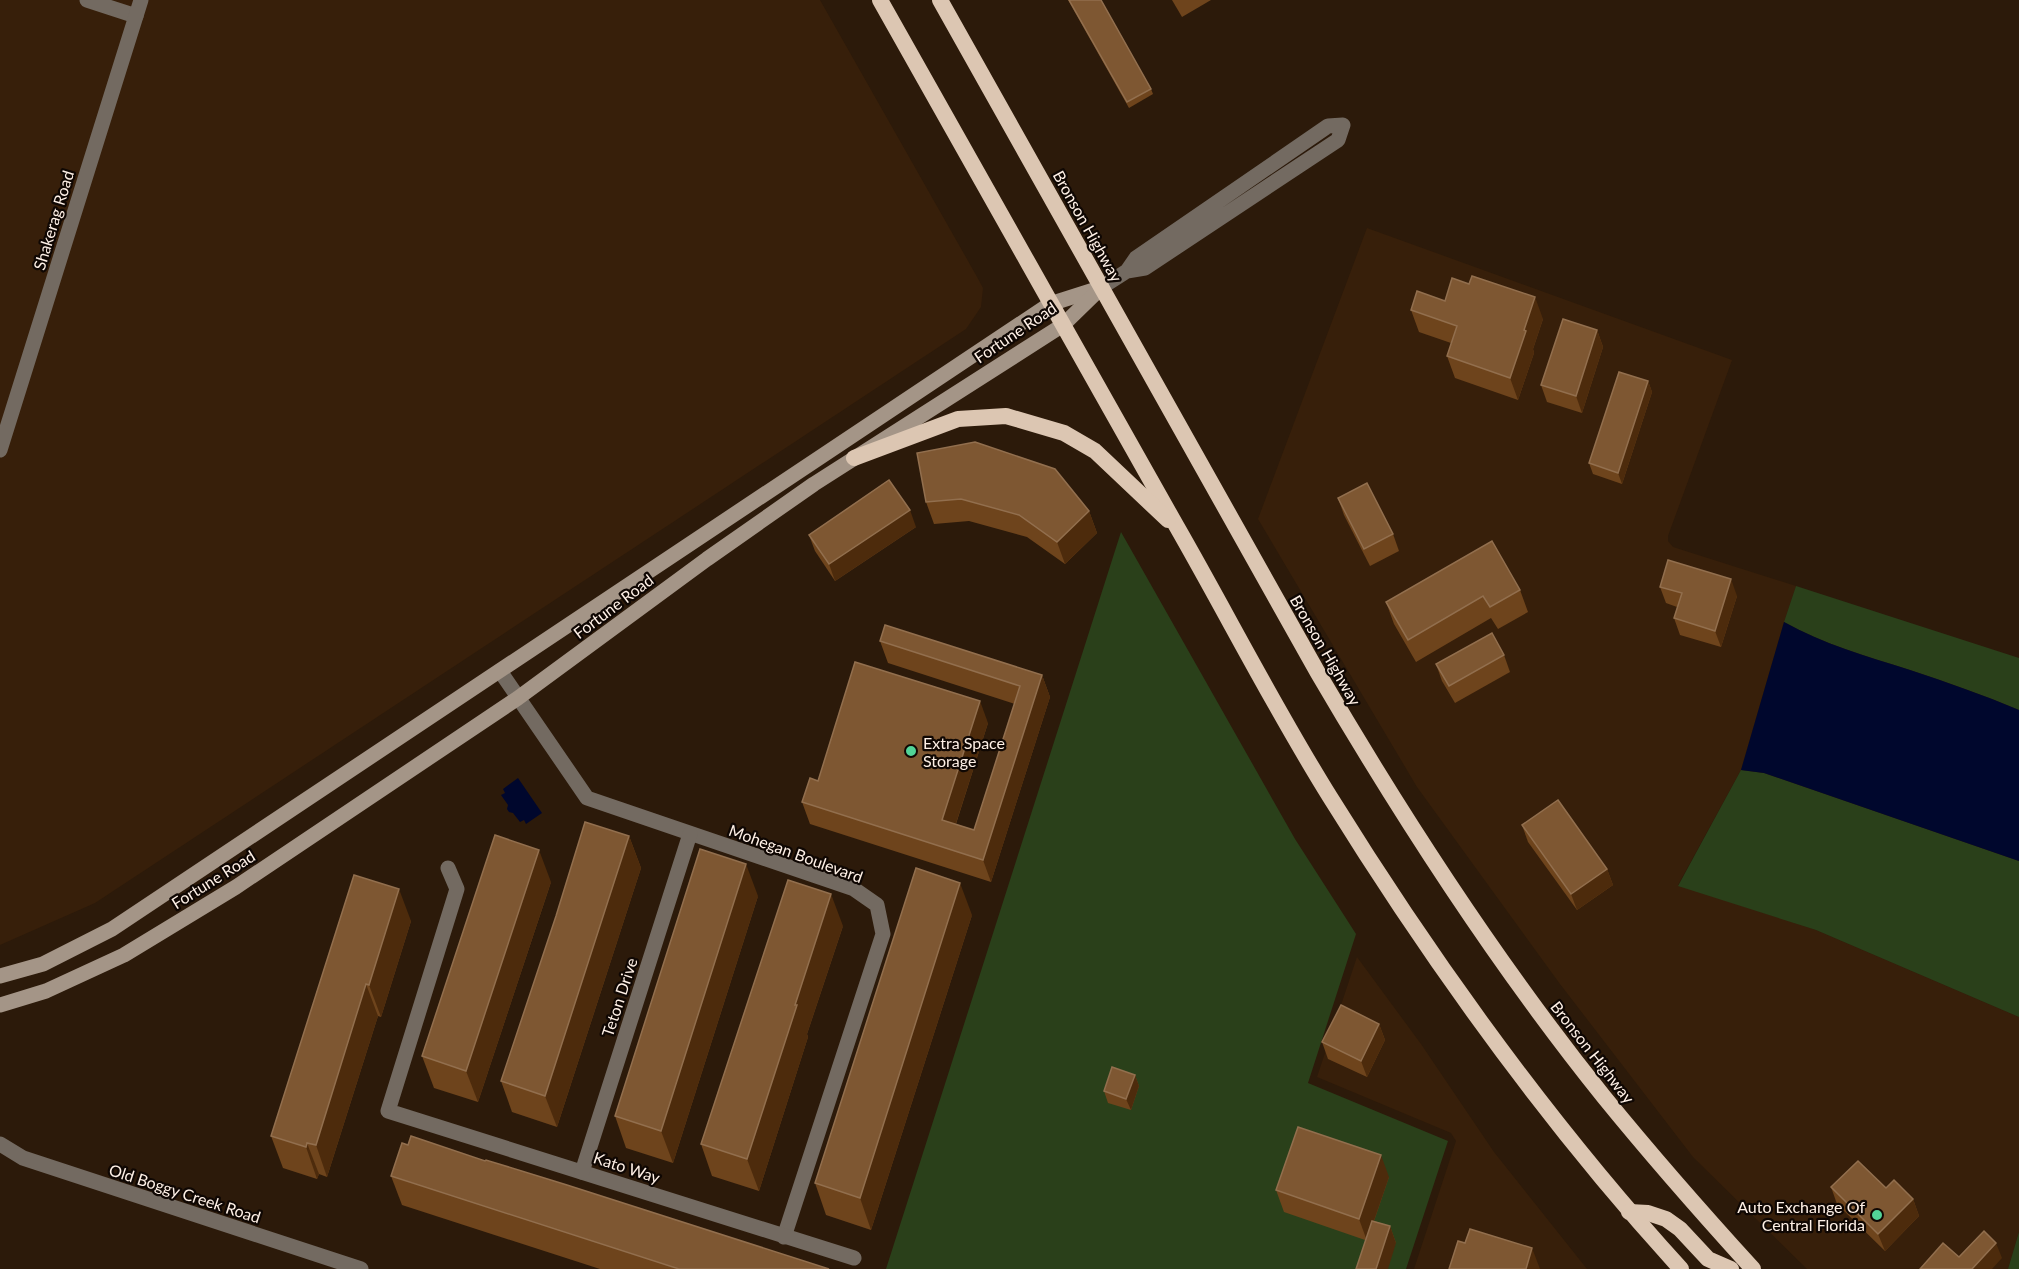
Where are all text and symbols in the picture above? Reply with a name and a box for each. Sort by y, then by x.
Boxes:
street label: Bronson Highway [1050,167,1127,286]
street label: Shakerag Road [29,168,77,272]
street label: Fortune Road [970,298,1060,366]
street label: Fortune Road [569,570,657,642]
street label: Bronson Highway [1287,591,1366,709]
place label: Extra Space Storage [923,733,1005,770]
marker: Extra Space Storage [904,744,918,758]
street label: Mohegan Boulevard [726,820,866,886]
street label: Fortune Road [168,846,258,912]
street label: Teton Drive [597,955,641,1039]
street label: Bronson Highway [1547,997,1639,1107]
street label: Kato Way [591,1147,663,1187]
street label: Old Boggy Creek Road [107,1160,263,1226]
place label: Auto Exchange Of Central Florida [1737,1197,1865,1234]
marker: Auto Exchange Of Central Florida [1870,1208,1884,1222]

